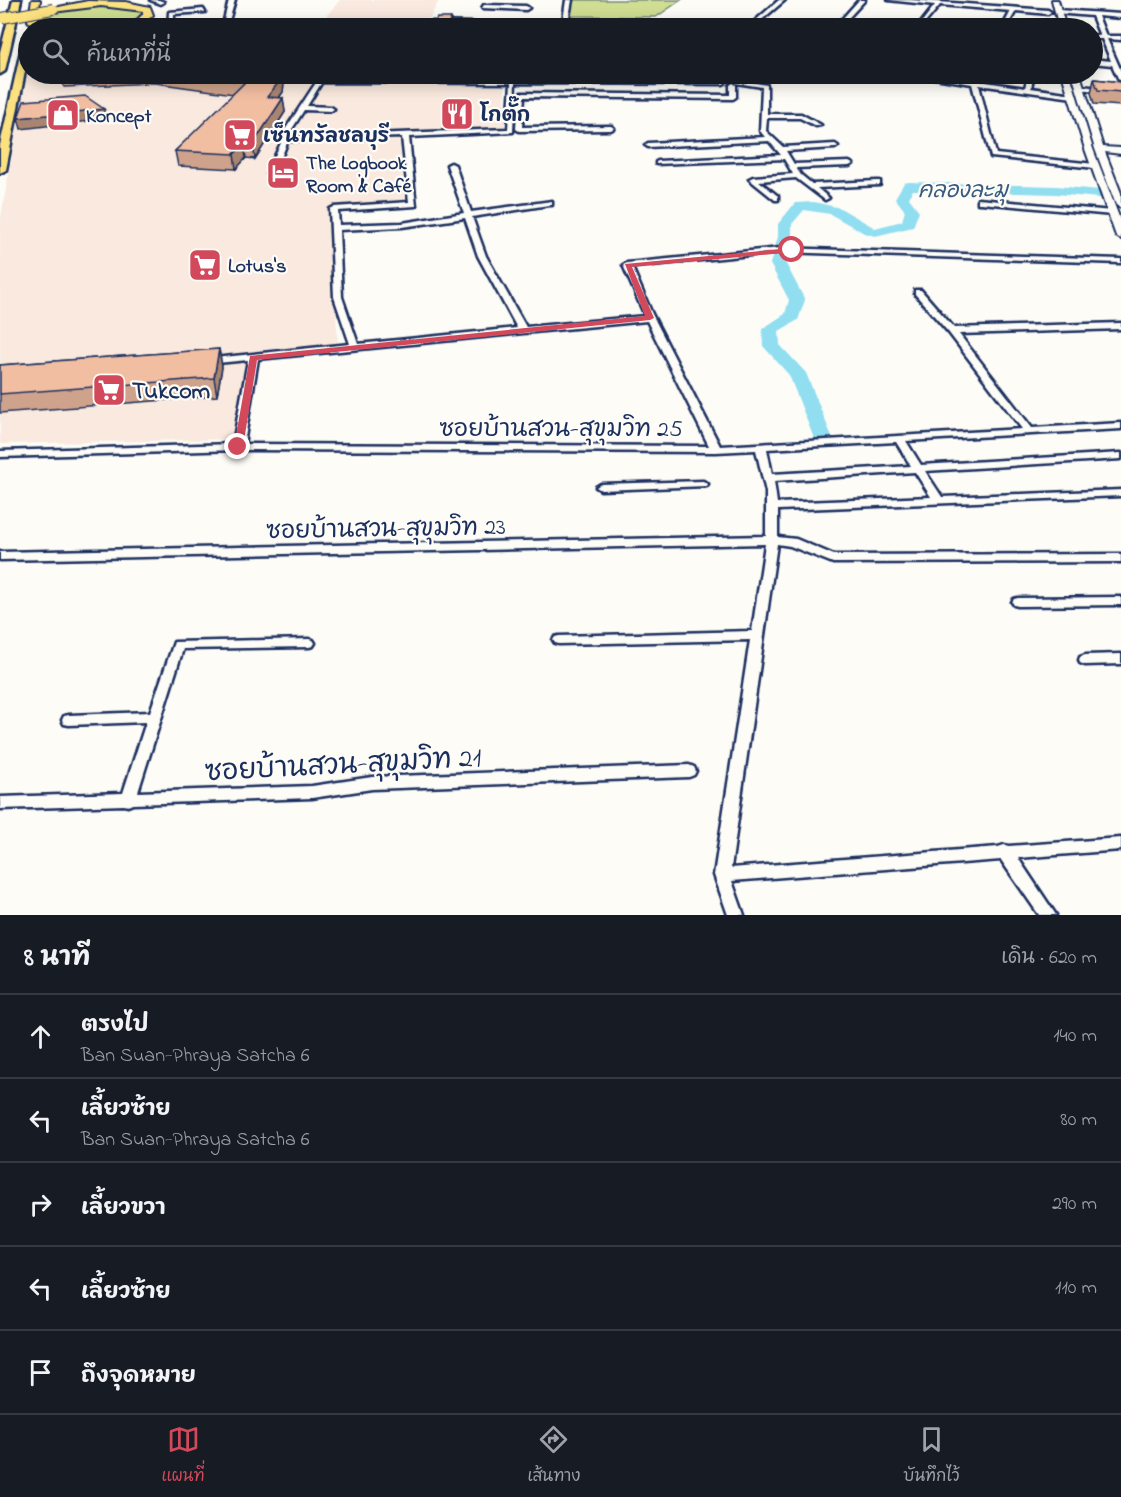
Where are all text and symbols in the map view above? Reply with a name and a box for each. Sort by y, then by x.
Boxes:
search box [18,18,1103,84]
icon: search [39,35,72,68]
text: ค้นหาที่นี่ [87,40,171,72]
place label: โกตั๊ก [479,95,530,131]
restaurant icon: โกตั๊ก [439,96,475,132]
shop icon: Koncept [45,97,81,133]
place label: Koncept [86,103,152,132]
supermarket icon: เซ็นทรัลชลบุรี [222,117,258,153]
place label: เซ็นทรัลชลบุรี [263,121,389,152]
place label: The Logbook Room & Café [306,150,412,202]
hotel icon: The Logbook Room & Café [265,155,301,191]
water label: คลองละมุ [918,176,1010,208]
route start [778,236,804,262]
supermarket icon: Lotus's [187,247,223,283]
place label: Lotus's [228,253,286,282]
supermarket icon: Tukcom [91,372,127,408]
place label: Tukcom [132,375,211,410]
street label: ซอยบ้านสวน-สุขุมวิท 25 [439,413,683,448]
route end [224,433,250,459]
street label: ซอยบ้านสวน-สุขุมวิท 23 [266,511,506,550]
street label: ซอยบ้านสวน-สุขุมวิท 21 [204,738,483,794]
text: 8 นาที [24,940,90,978]
text: เดิน · 620 m [1001,944,1097,973]
text: ตรงไป [81,1010,149,1042]
icon: ahead [24,1020,57,1053]
text: 140 m [1053,1022,1097,1051]
text: Ban Suan-Phraya Satcha 6 [81,1042,310,1071]
text: เลี้ยวซ้าย [81,1094,171,1126]
icon: left [24,1104,57,1137]
text: 80 m [1060,1106,1097,1135]
text: Ban Suan-Phraya Satcha 6 [81,1126,310,1155]
icon: right [24,1188,57,1221]
text: 290 m [1052,1190,1097,1219]
text: เลี้ยวขวา [81,1193,165,1225]
icon: left [24,1272,57,1305]
text: 110 m [1055,1274,1097,1303]
text: เลี้ยวซ้าย [81,1277,171,1309]
icon: arrive [24,1356,57,1389]
text: ถึงจุดหมาย [81,1361,196,1393]
tab: แผนที่ [161,1423,205,1489]
tab: เส้นทาง [527,1423,580,1489]
tab: บันทึกไว้ [903,1423,960,1489]

